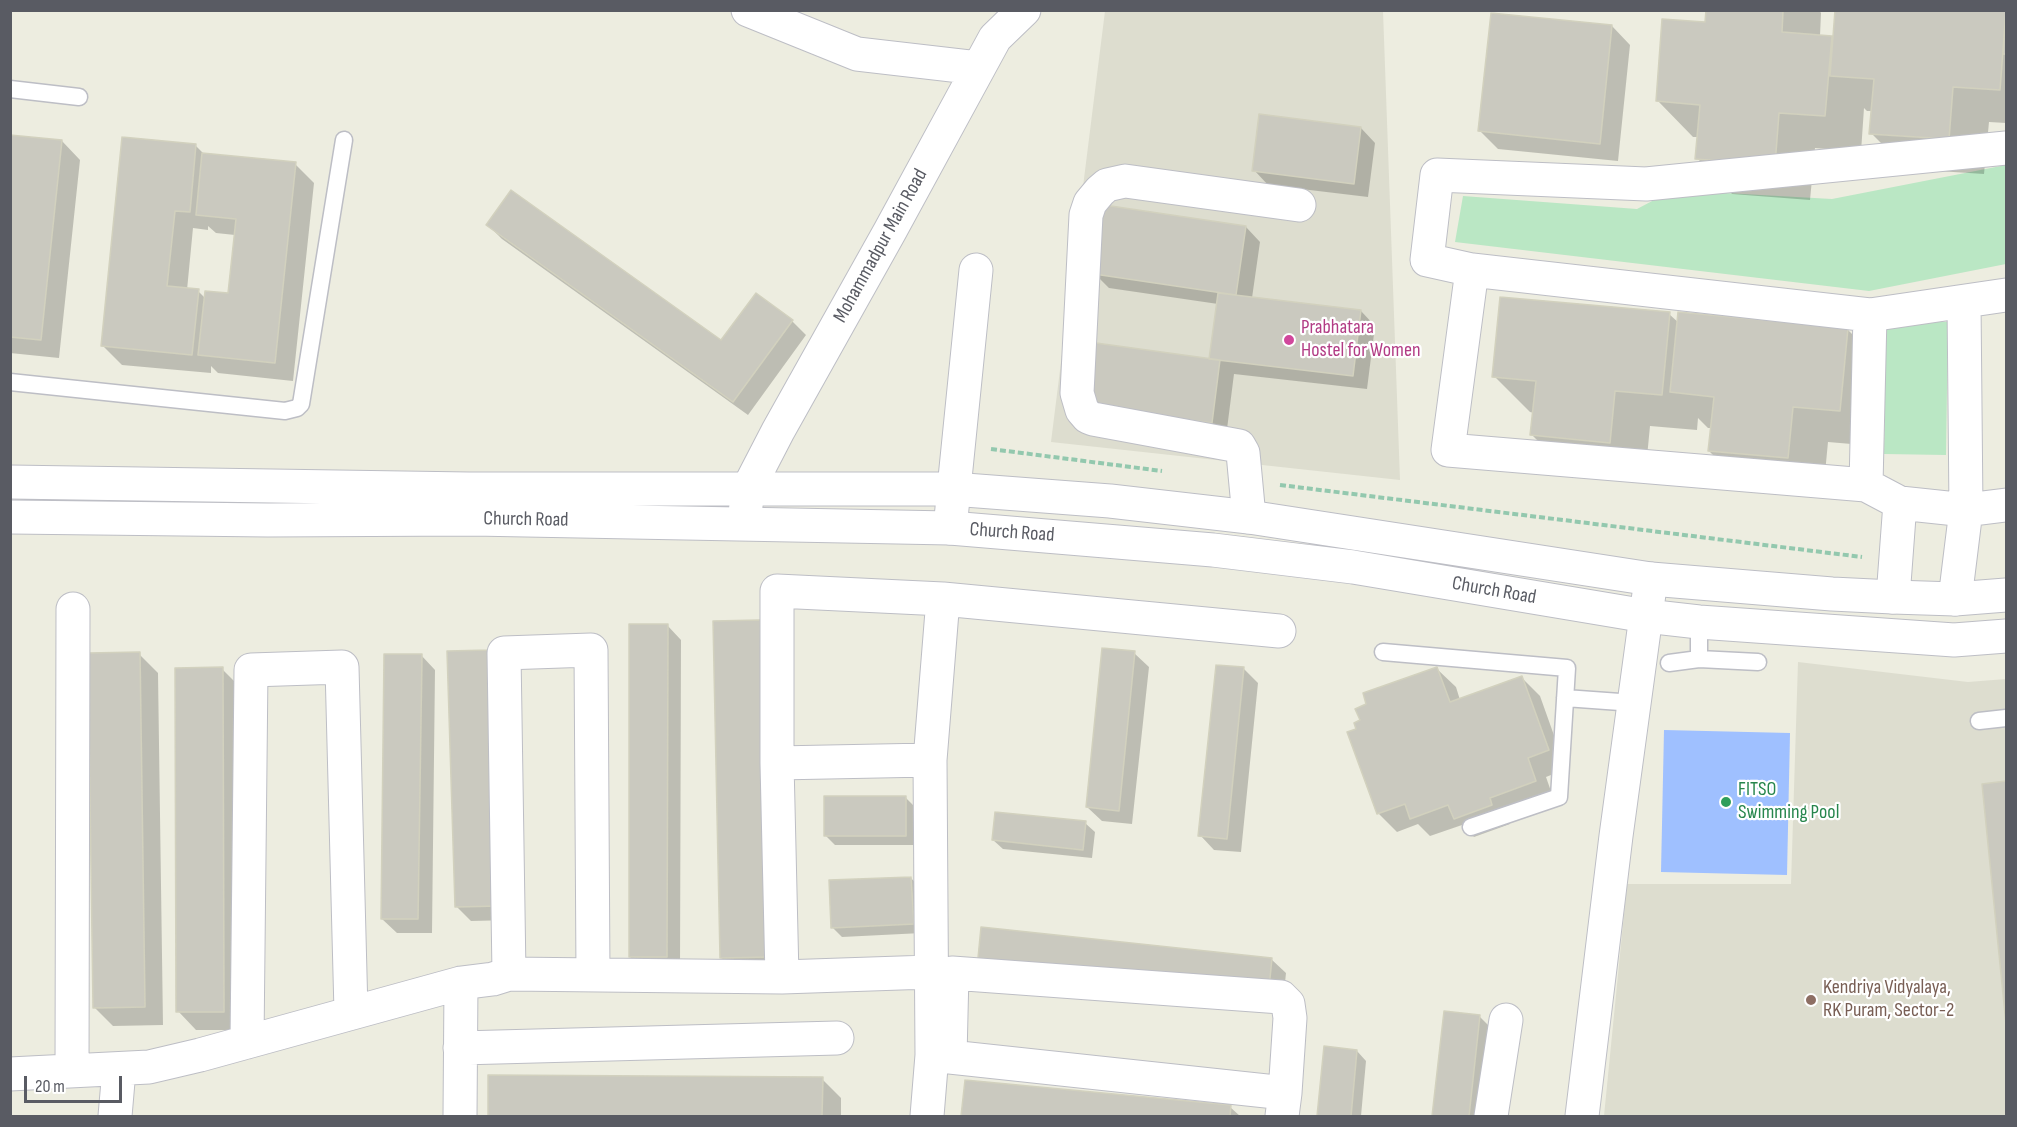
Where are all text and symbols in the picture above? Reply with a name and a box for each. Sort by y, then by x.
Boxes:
street label: Mohammadpur Main Road [829,165,933,327]
place label: Prabhatara Hostel for Women [1301,316,1420,363]
marker: Prabhatara Hostel for Women [1282,333,1296,347]
street label: Church Road [483,507,569,533]
street label: Church Road [969,518,1055,548]
street label: Church Road [1450,572,1538,610]
place label: FITSO Swimming Pool [1738,778,1839,825]
marker: FITSO Swimming Pool [1719,795,1733,809]
place label: Kendriya Vidyalaya, RK Puram, Sector-2 [1823,976,1954,1023]
marker: Kendriya Vidyalaya, RK Puram, Sector-2 [1804,993,1818,1007]
scale bar [27,1064,124,1102]
text: 20 m [35,1076,65,1097]

